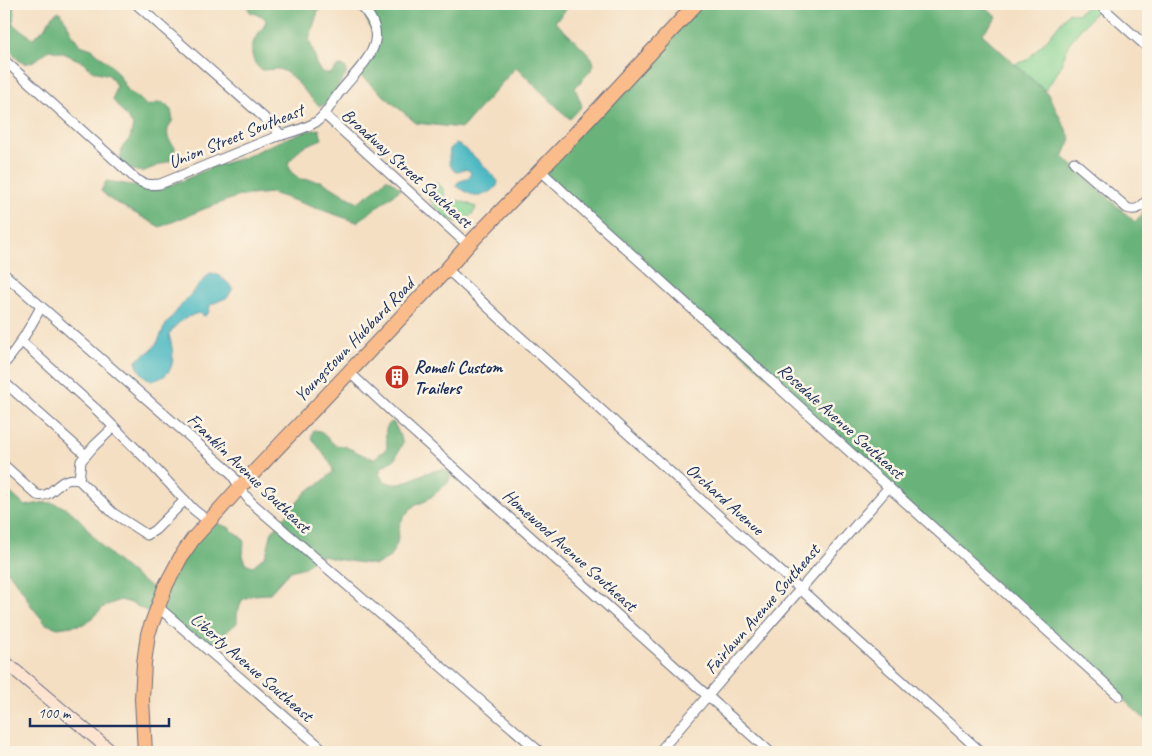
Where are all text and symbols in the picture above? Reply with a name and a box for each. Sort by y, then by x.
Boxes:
street label: Union Street Southeast [165,98,309,173]
street label: Broadway Street Southeast [337,104,478,234]
street label: Youngstown Hubbard Road [289,271,421,407]
place label: Romeli Custom Trailers [414,356,503,399]
street label: Rosedale Avenue Southeast [773,359,910,485]
building icon: Romeli Custom Trailers [384,364,410,390]
street label: Franklin Avenue Southeast [183,409,317,539]
street label: Orchard Avenue [682,458,769,540]
street label: Homewood Avenue Southeast [498,484,643,617]
street label: Fairlawn Avenue Southeast [700,538,826,678]
street label: Liberty Avenue Southeast [186,608,319,728]
scale bar [30,696,169,728]
text: 100 m [38,704,72,723]

